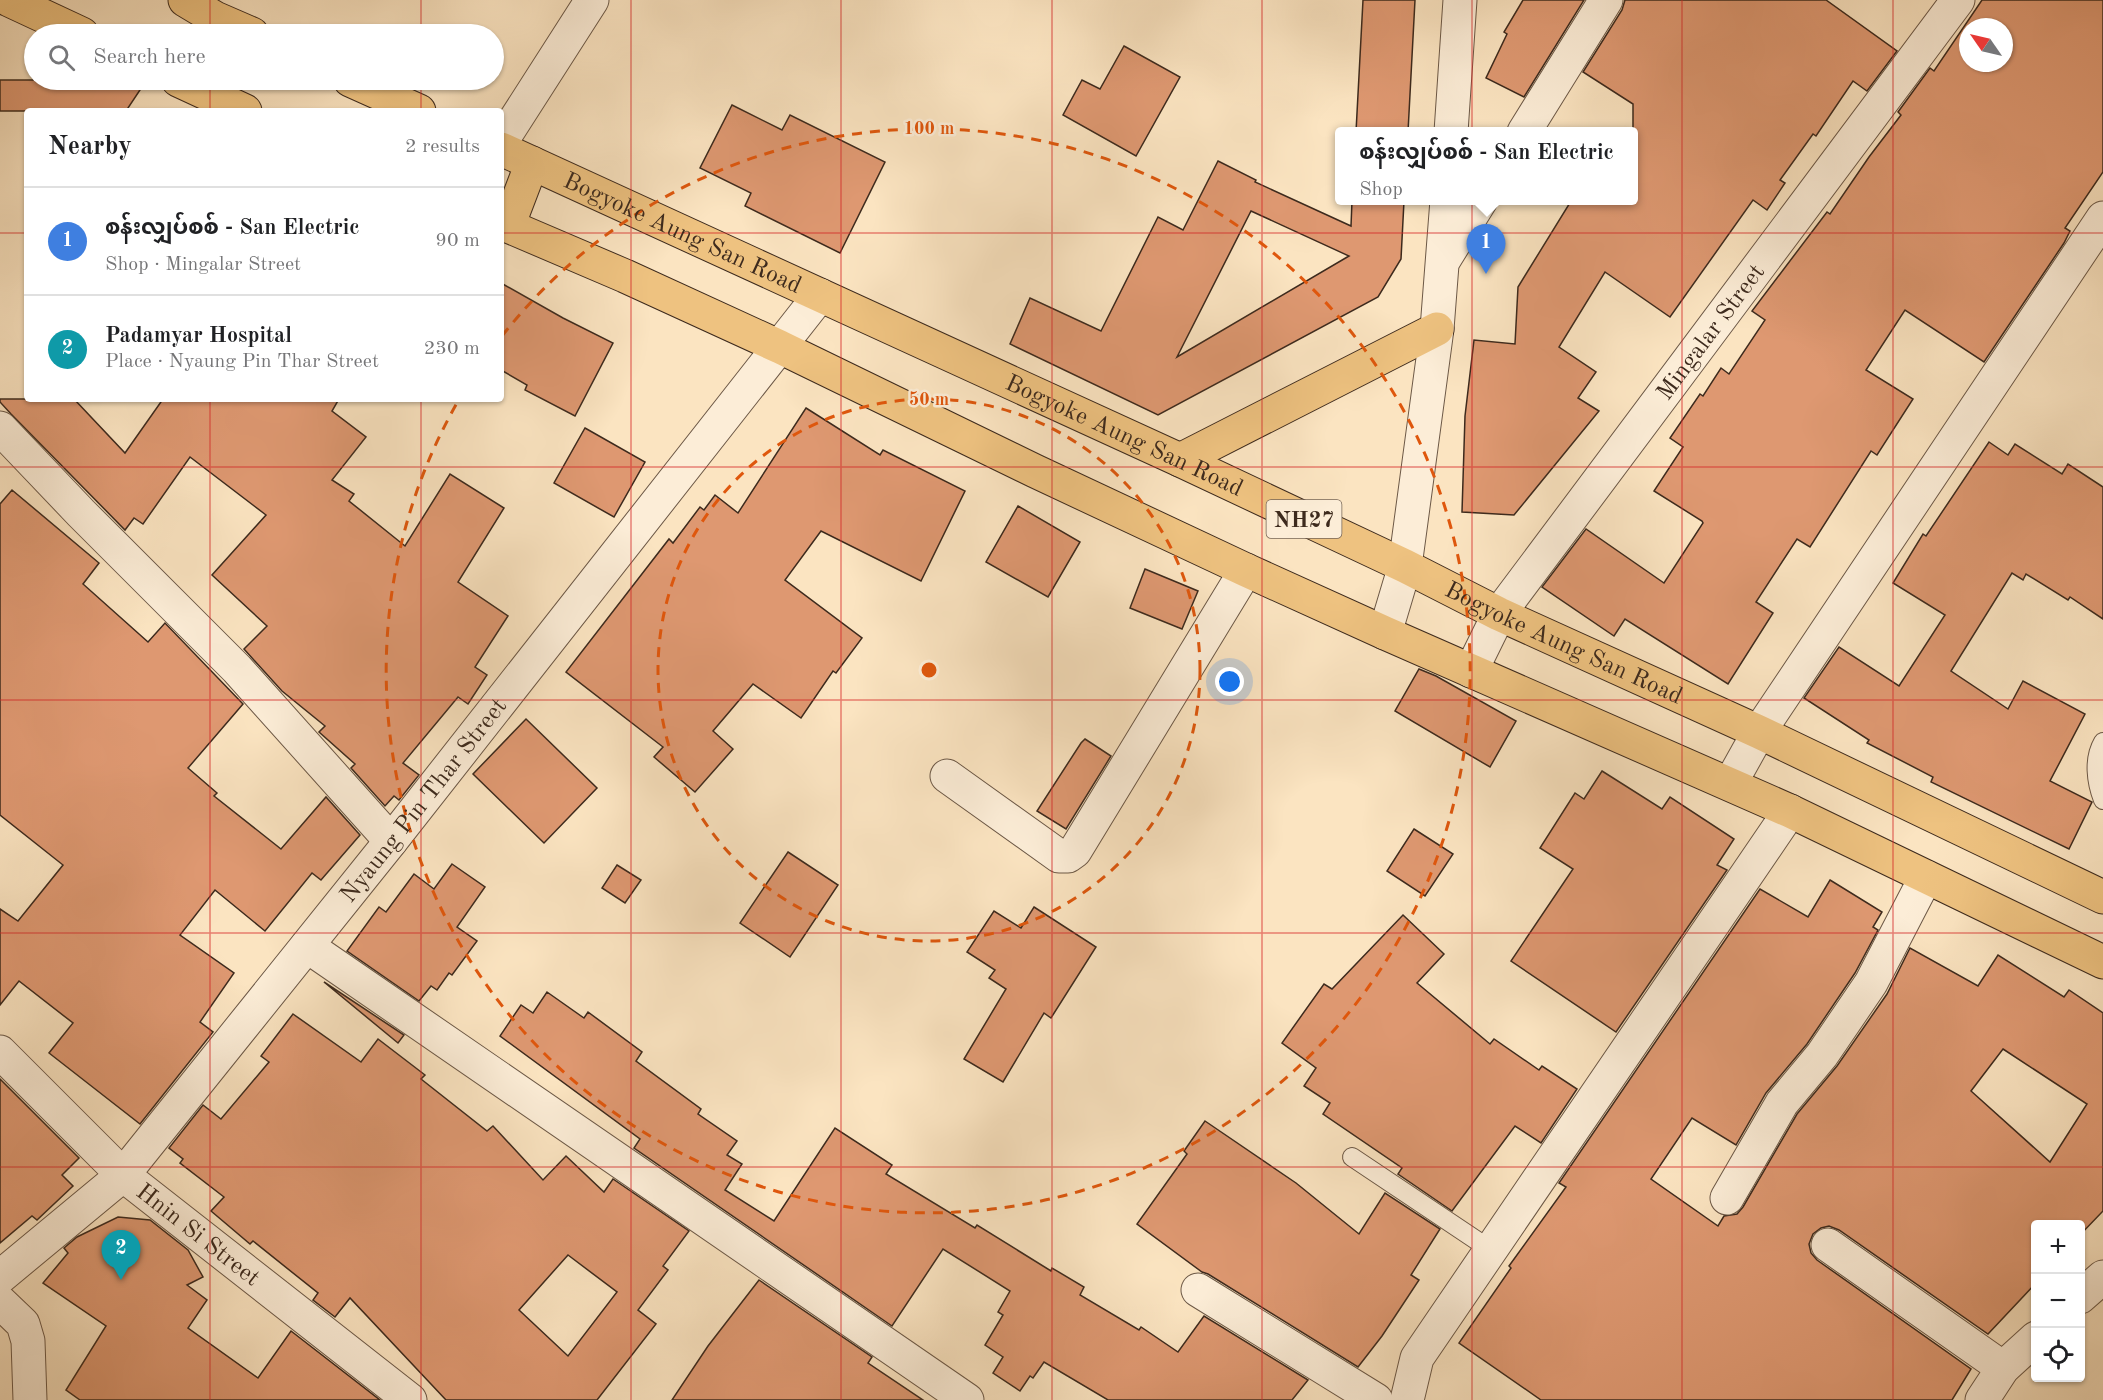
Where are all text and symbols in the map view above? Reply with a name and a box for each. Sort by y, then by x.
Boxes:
north arrow [1959,18,2013,72]
search box [24,24,504,90]
icon: search [45,41,78,74]
text: Search here [93,46,206,68]
text: 100 m [904,120,954,138]
popup [1335,127,1638,205]
text: Nearby [48,134,132,160]
text: 2 results [405,137,480,157]
text: စန်းလျှပ်စစ် - San Electric [1359,142,1614,164]
street label: Bogyoke Aung San Road [559,169,805,299]
text: Shop [1359,180,1403,200]
text: စန်းလျှပ်စစ် - San Electric [105,217,360,239]
pin: 1 [1466,224,1506,274]
text: 1 [62,231,73,251]
text: 90 m [435,231,480,251]
text: Shop · Mingalar Street [105,255,301,275]
street label: Mingalar Street [1653,260,1770,405]
text: Padamyar Hospital [105,325,292,347]
text: 2 [62,339,73,359]
text: 230 m [424,339,480,359]
text: Place · Nyaung Pin Thar Street [105,352,379,372]
street label: Bogyoke Aung San Road [1001,372,1246,502]
text: 50 m [909,391,949,409]
road number: NH27 [1266,500,1342,538]
street label: Bogyoke Aung San Road [1440,578,1686,710]
centre of rings [919,660,939,680]
your location [1215,667,1244,696]
street label: Nyaung Pin Thar Street [337,695,512,908]
street label: Hnin Si Street [131,1180,264,1291]
map controls [2031,1220,2085,1382]
button: + [2031,1220,2085,1274]
pin: 2 [102,1230,140,1280]
button: − [2031,1274,2085,1328]
button: locate [2031,1328,2085,1382]

